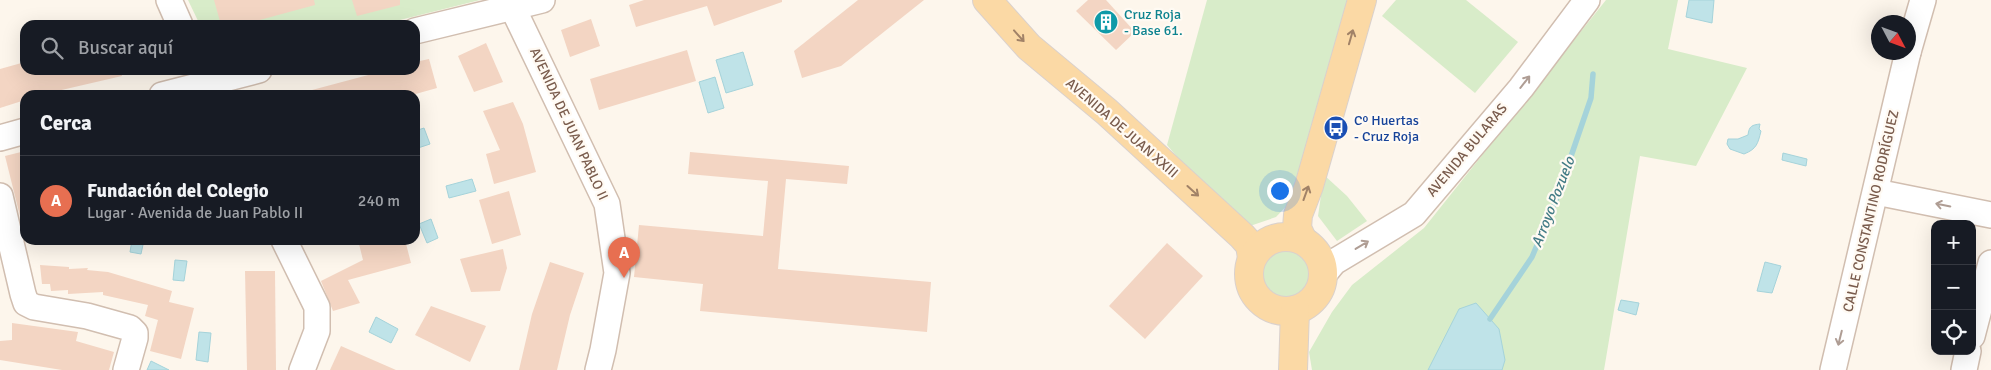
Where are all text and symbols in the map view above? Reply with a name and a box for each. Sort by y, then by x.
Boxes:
place label: Cruz Roja - Base 61. [1124,6,1183,39]
building icon: Cruz Roja - Base 61. [1093,9,1119,35]
north arrow [1871,15,1916,60]
search box [20,20,420,75]
one-way arrow [1014,30,1025,43]
one-way arrow [1347,30,1357,46]
icon: search [38,34,66,62]
text: Buscar aquí [78,36,173,60]
street label: AVENIDA DE JUAN PABLO II [526,45,612,203]
street label: AVENIDA DE JUAN XXIII [1062,75,1182,181]
one-way arrow [1519,76,1530,89]
street label: AVENIDA BULARAS [1423,100,1511,200]
street label: CALLE CONSTANTINO RODRÍGUEZ [1839,108,1903,314]
text: Cerca [40,110,92,136]
place label: Cº Huertas - Cruz Roja [1354,112,1419,145]
bus stop icon: Cº Huertas - Cruz Roja [1323,115,1349,141]
water label: Arroyo Pozuelo [1527,153,1579,250]
your location [1267,178,1293,204]
text: Fundación del Colegio [87,179,269,203]
one-way arrow [1186,185,1199,197]
one-way arrow [1302,186,1311,202]
text: A [51,191,61,211]
text: 240 m [358,191,400,211]
one-way arrow [1936,200,1952,210]
text: Lugar · Avenida de Juan Pablo II [87,203,303,223]
map controls [1931,220,1976,355]
button: + [1931,220,1976,265]
pin: A [608,237,640,278]
one-way arrow [1355,239,1369,249]
button: − [1931,265,1976,310]
button: locate [1931,310,1976,355]
one-way arrow [1835,330,1845,346]

